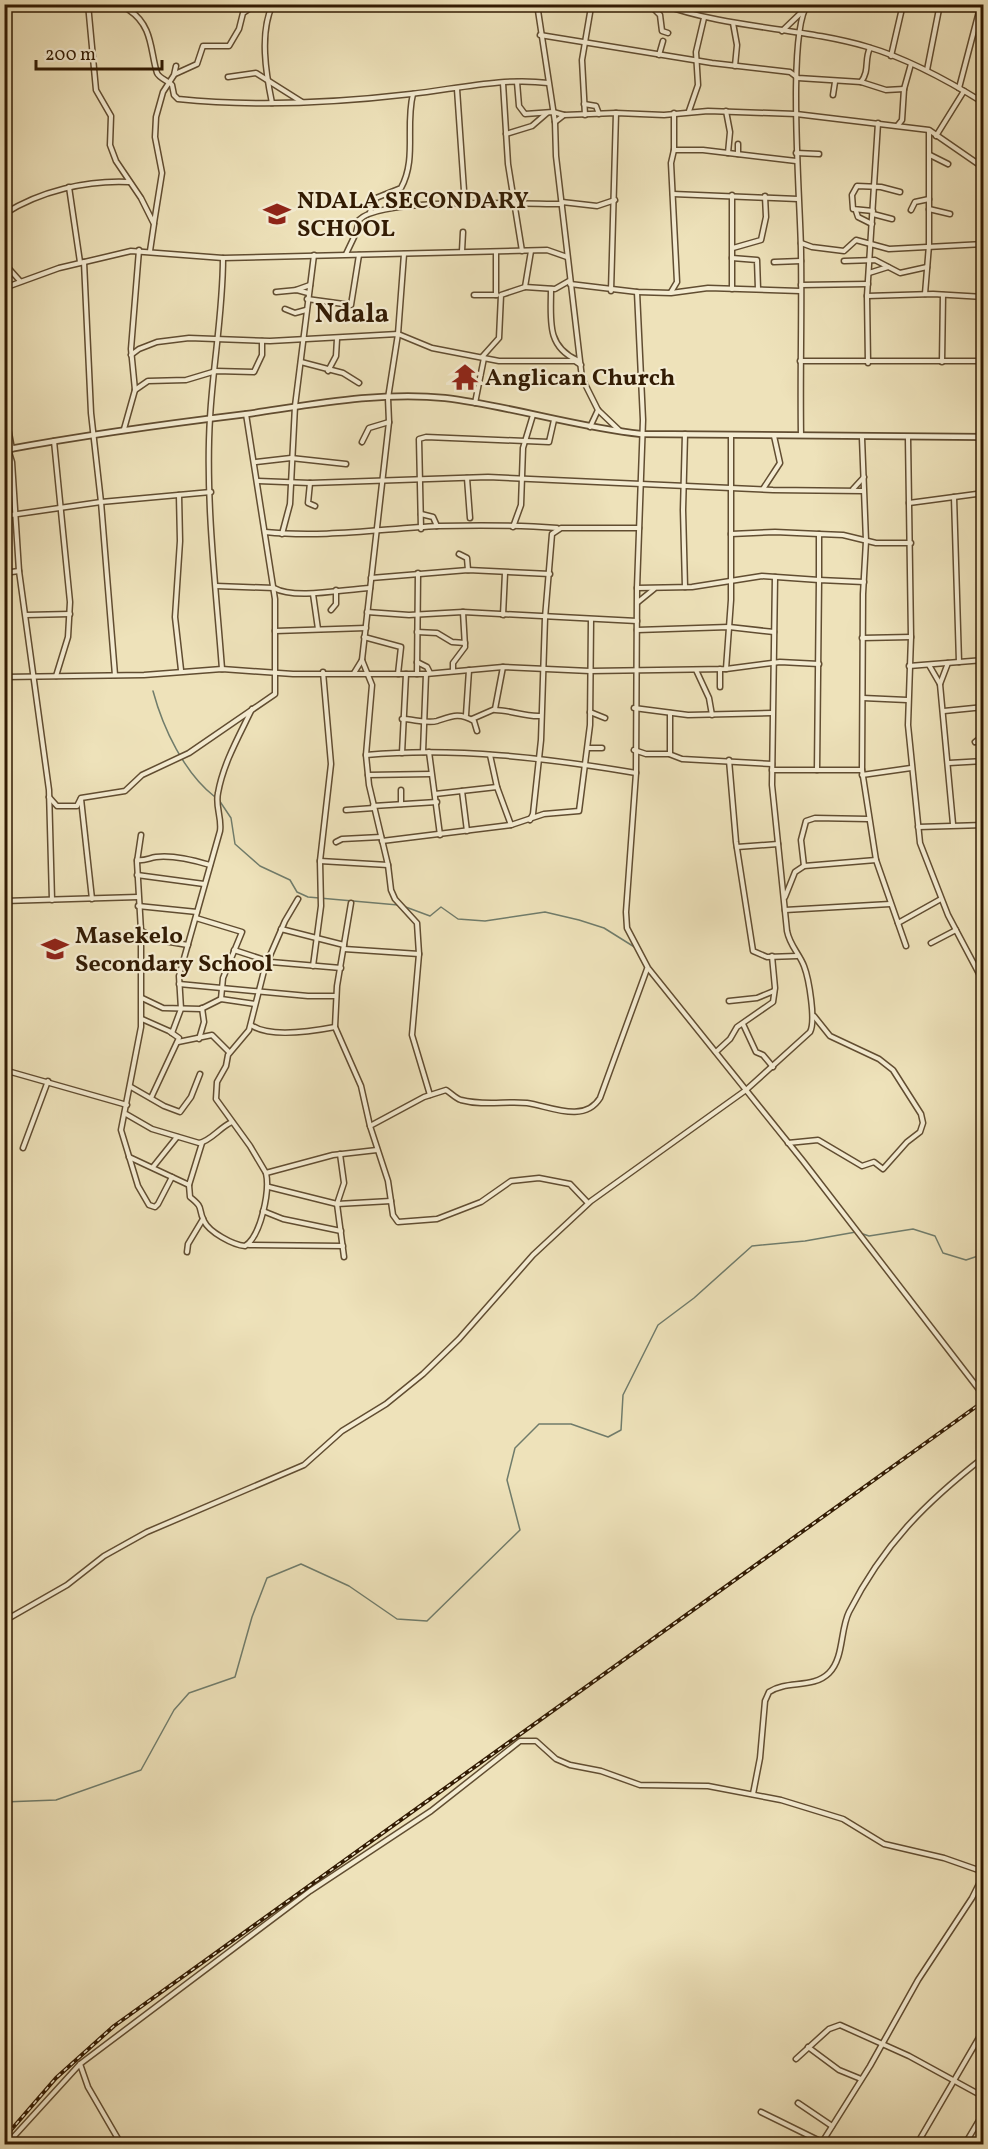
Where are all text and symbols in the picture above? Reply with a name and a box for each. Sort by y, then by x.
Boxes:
scale bar [36,33,162,71]
text: 200 m [45,43,96,68]
place label: NDALA SECONDARY SCHOOL [297,185,529,247]
school or university icon: NDALA SECONDARY SCHOOL [262,199,292,229]
district label: Ndala [315,296,390,334]
temple icon: Anglican Church [450,362,480,392]
place label: Anglican Church [485,362,675,396]
place label: Masekelo Secondary School [75,920,273,982]
school or university icon: Masekelo Secondary School [40,934,70,964]

